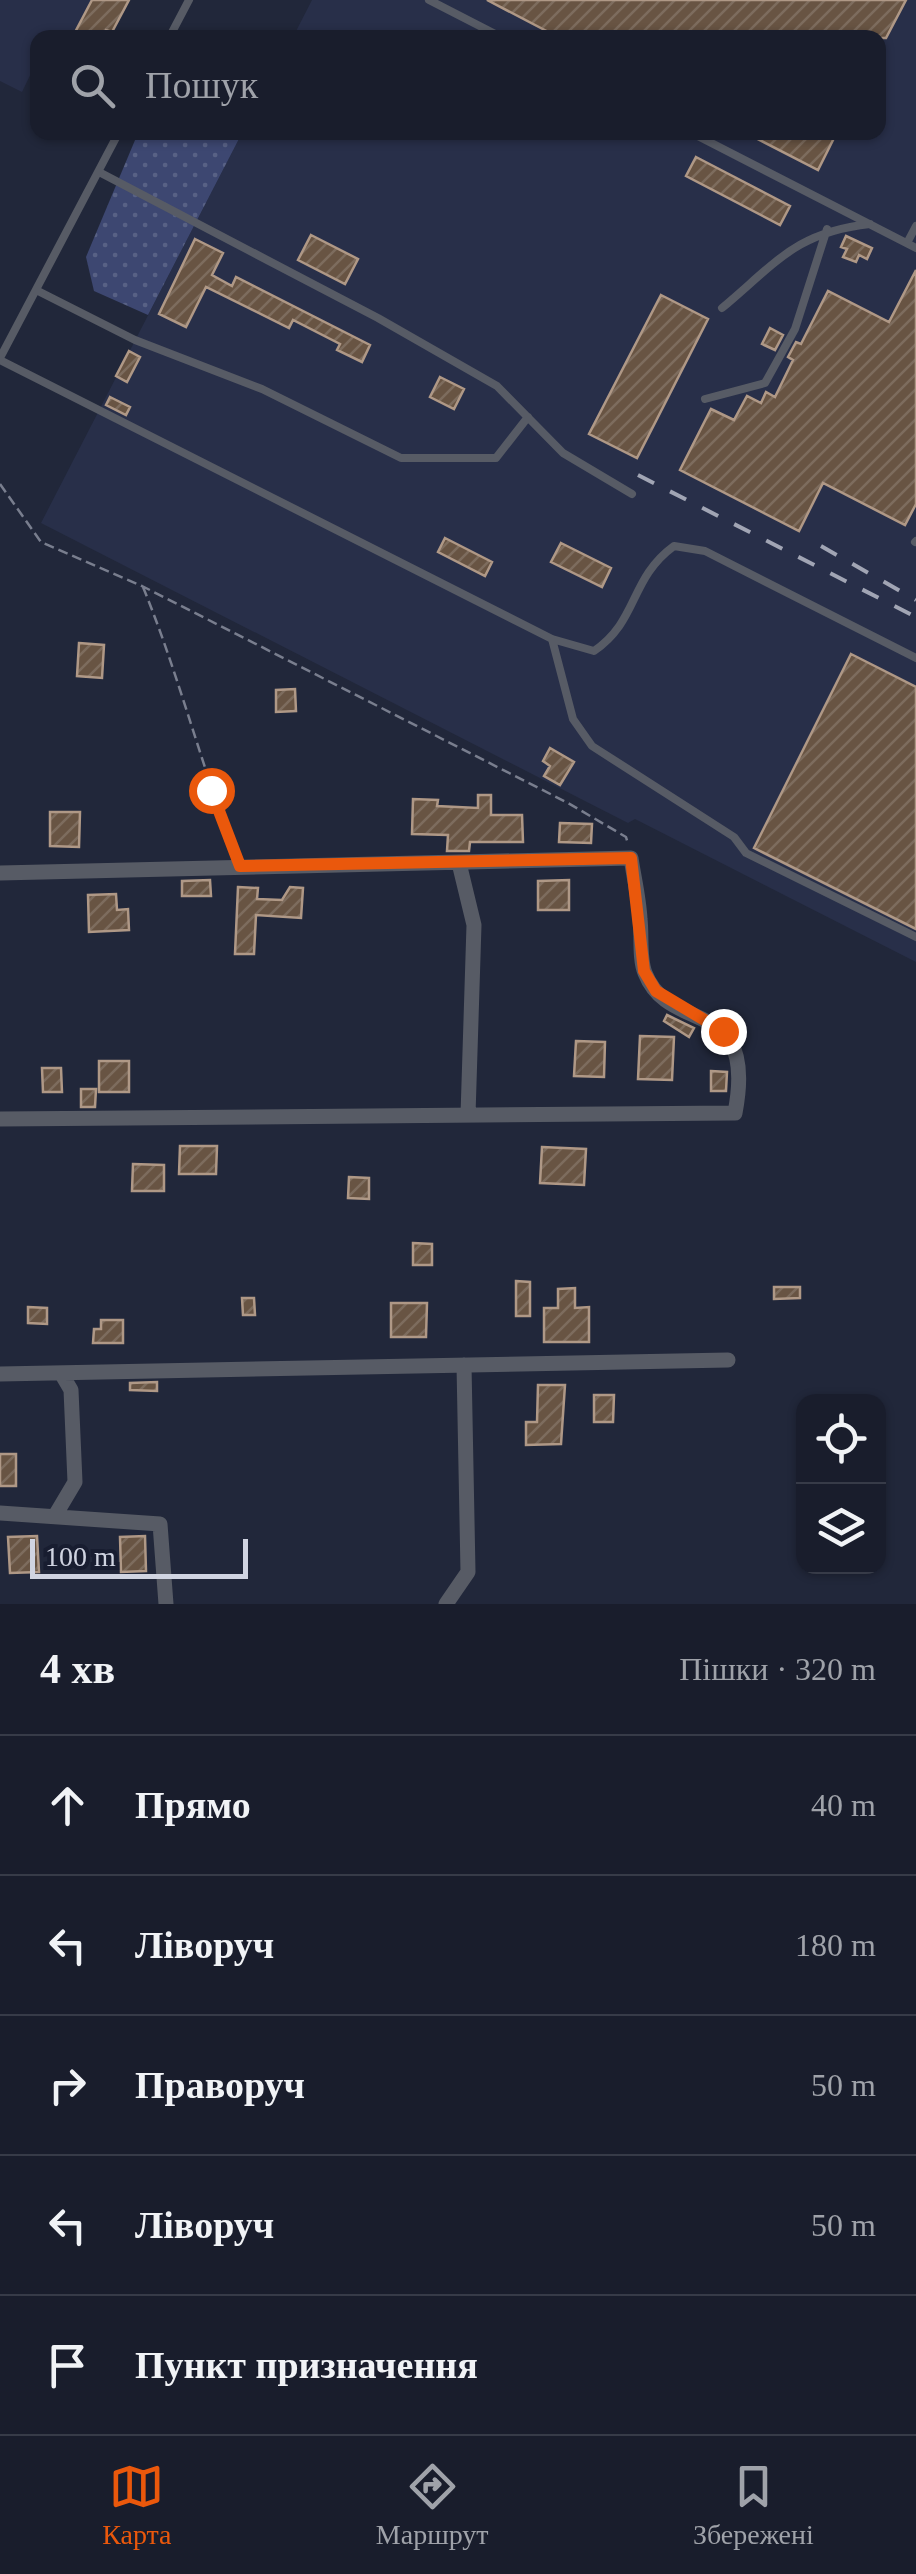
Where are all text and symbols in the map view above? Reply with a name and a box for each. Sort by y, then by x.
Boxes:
search box [30,30,886,140]
icon: search [65,58,120,113]
text: Пошук [145,64,258,106]
route start [189,768,235,814]
route end [701,1009,747,1055]
map controls [796,1394,886,1574]
button: locate [796,1394,886,1484]
button: layers [796,1484,886,1574]
scale bar [30,1534,248,1578]
text: 100 m [45,1541,116,1572]
text: 4 хв [40,1646,115,1692]
text: Пішки · 320 m [679,1651,876,1687]
icon: ahead [40,1778,95,1833]
text: Прямо [135,1784,251,1826]
text: 40 m [811,1787,876,1823]
icon: left [40,1918,95,1973]
text: Ліворуч [135,1924,274,1966]
text: 180 m [795,1927,876,1963]
icon: right [40,2058,95,2113]
text: Праворуч [135,2064,305,2106]
text: 50 m [811,2067,876,2103]
icon: left [40,2198,95,2253]
text: Ліворуч [135,2204,274,2246]
text: 50 m [811,2207,876,2243]
icon: arrive [40,2338,95,2393]
text: Пункт призначення [135,2344,478,2386]
tab: Карта [102,2459,172,2551]
tab: Маршрут [376,2459,489,2551]
tab: Збережені [693,2459,814,2551]

